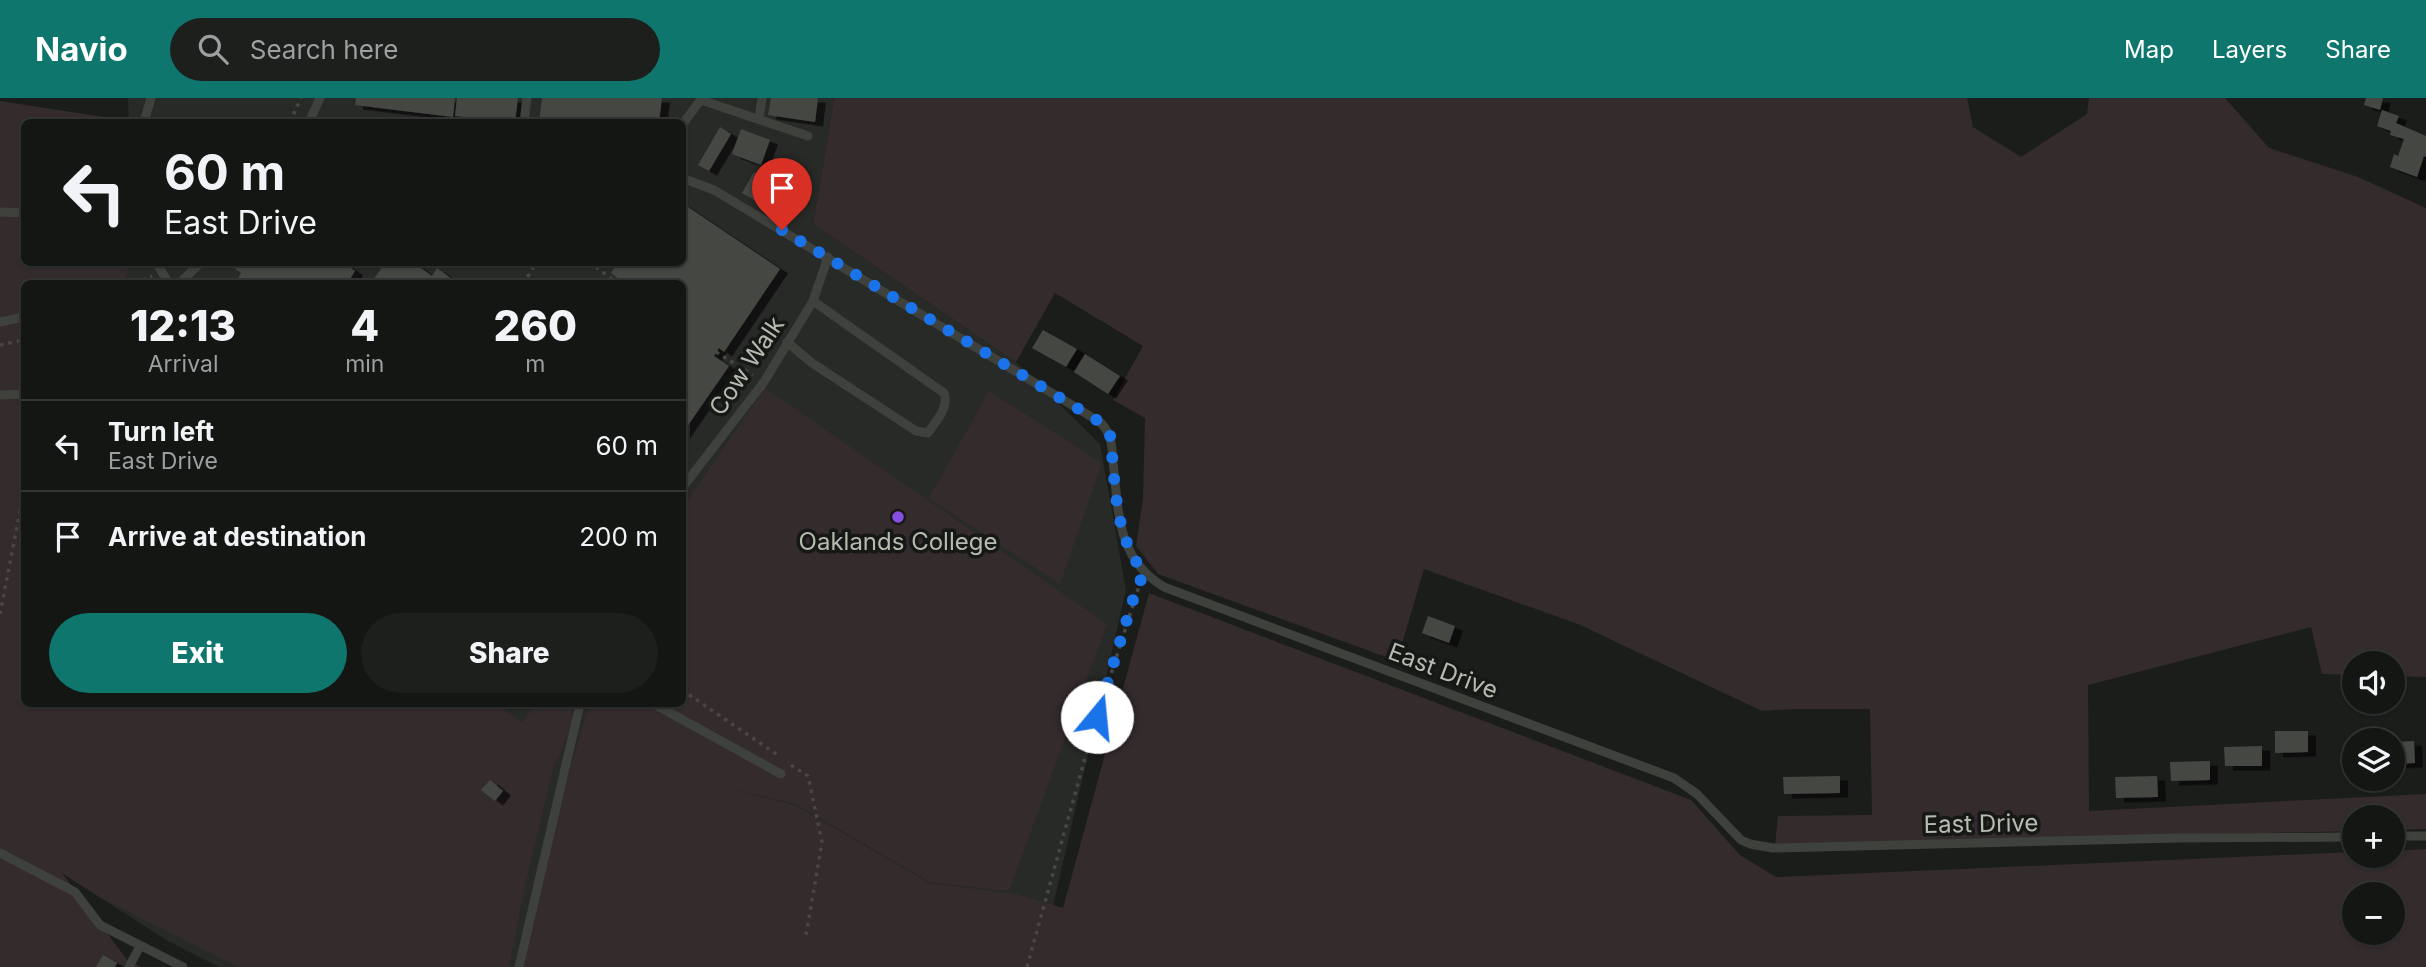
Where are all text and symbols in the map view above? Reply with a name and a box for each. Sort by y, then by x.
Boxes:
search box [170,18,660,81]
text: Navio [35,29,128,69]
icon: search [194,30,232,68]
text: Search here [250,34,398,65]
text: Map [2124,35,2174,64]
text: Layers [2212,35,2287,64]
text: Share [2325,35,2391,64]
text: 60 m [164,143,285,202]
icon: left [49,147,140,238]
pin [752,158,812,230]
icon: arrive [763,169,801,207]
text: East Drive [164,203,317,242]
text: 12:13 [130,300,236,351]
text: 4 [350,300,379,351]
text: 260 [493,300,577,351]
street label: Cow Walk [703,311,790,421]
text: Arrival [148,350,218,378]
text: min [345,350,384,378]
text: m [525,350,545,378]
text: Turn left [108,416,214,447]
icon: left [49,427,87,465]
text: 60 m [595,430,658,461]
text: East Drive [108,447,218,475]
marker: Oaklands College [890,509,906,525]
icon: arrive [49,518,87,556]
text: Arrive at destination [108,521,367,552]
text: 200 m [579,521,658,552]
place label: Oaklands College [799,527,997,556]
button: Exit [49,613,347,693]
button: Share [361,613,658,693]
street label: East Drive [1384,636,1502,705]
map controls [2342,651,2405,945]
button: sound [2342,651,2405,714]
position arrow [1060,680,1134,754]
button: layers [2342,728,2405,791]
button: + [2342,805,2405,868]
street label: East Drive [1923,808,2039,839]
button: − [2342,882,2405,945]

